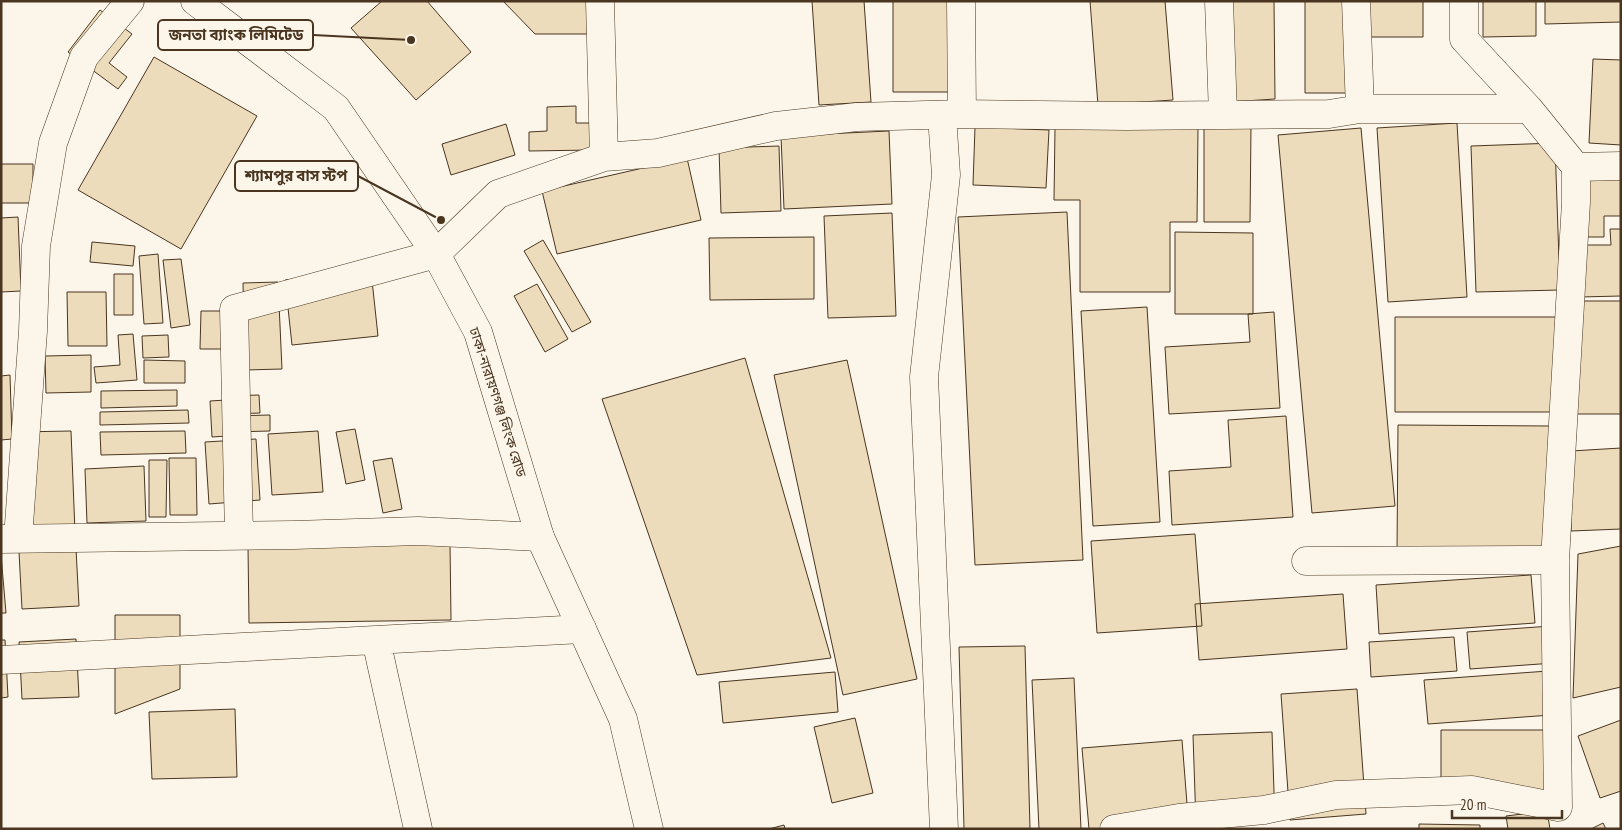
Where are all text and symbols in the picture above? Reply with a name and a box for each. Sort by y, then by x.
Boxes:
callout: জনতা ব্যাংক লিমিটেড [158,20,313,50]
text: জনতা ব্যাংক লিমিটেড [168,25,303,44]
callout: শ্যামপুর বাস স্টপ [235,161,358,191]
text: শ্যামপুর বাস স্টপ [244,166,348,186]
street label: ঢাকা-নারায়ণগঞ্জ লিংক রোড [465,324,531,480]
scale bar [1452,788,1562,820]
text: 20 m [1460,795,1486,814]

